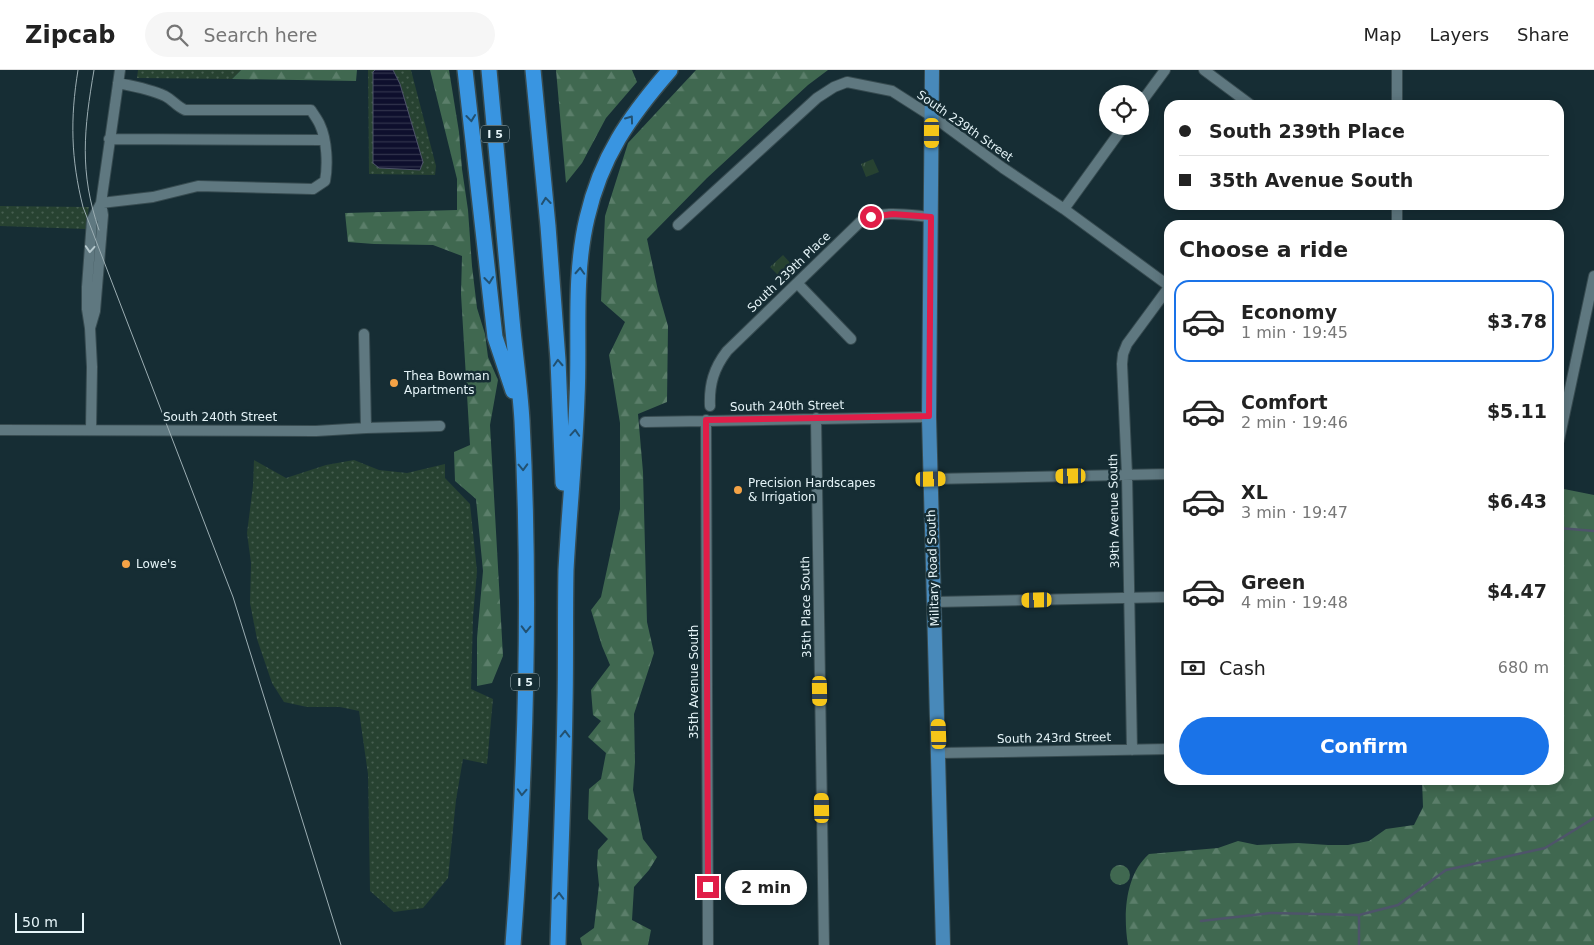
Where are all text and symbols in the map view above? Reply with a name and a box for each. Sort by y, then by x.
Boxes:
search box [145,12,495,57]
text: Zipcab [25,21,115,49]
icon: search [163,21,191,49]
text: Search here [203,24,318,46]
text: Map [1363,24,1401,45]
text: Layers [1429,24,1489,45]
text: Share [1517,24,1569,45]
map controls [1099,85,1149,135]
button: locate [1099,85,1149,135]
street label: South 239th Street [914,88,1016,165]
one-way arrow [465,115,476,123]
one-way arrow [625,116,633,125]
car [924,118,939,148]
text: South 239th Place [1209,120,1405,142]
road number: I 5 [481,126,509,142]
text: 35th Avenue South [1209,169,1413,191]
one-way arrow [541,197,552,205]
route start [860,206,882,228]
street label: South 239th Place [745,229,833,315]
text: Choose a ride [1179,237,1348,262]
one-way arrow [84,246,95,254]
one-way arrow [574,267,585,275]
one-way arrow [483,276,494,284]
icon: car [1181,299,1226,344]
text: Economy [1241,301,1337,323]
text: $3.78 [1487,310,1547,332]
text: 1 min · 19:45 [1241,323,1348,342]
one-way arrow [553,359,564,367]
place label: Thea Bowman Apartments [403,369,490,397]
marker: Thea Bowman Apartments [388,377,400,389]
icon: car [1181,389,1226,434]
text: Comfort [1241,391,1328,413]
street label: South 240th Street [730,398,844,414]
text: $5.11 [1487,400,1547,422]
street label: South 240th Street [163,410,277,424]
text: 2 min · 19:46 [1241,413,1348,432]
one-way arrow [569,429,580,437]
street label: 39th Avenue South [1106,454,1122,568]
one-way arrow [518,463,529,471]
car [1055,468,1086,484]
car [915,471,946,487]
place label: Precision Hardscapes & Irrigation [748,476,876,504]
icon: car [1181,479,1226,524]
text: XL [1241,481,1268,503]
marker: Precision Hardscapes & Irrigation [732,484,744,496]
text: $6.43 [1487,490,1547,512]
text: 3 min · 19:47 [1241,503,1348,522]
street label: Military Road South [924,509,942,627]
street label: 35th Place South [798,556,814,658]
place label: Lowe's [136,557,177,571]
marker: Lowe's [120,558,132,570]
icon: car [1181,569,1226,614]
text: Green [1241,571,1305,593]
text: $4.47 [1487,580,1547,602]
car [1021,592,1052,608]
text: 4 min · 19:48 [1241,593,1348,612]
street label: 35th Avenue South [687,625,701,739]
one-way arrow [521,626,531,634]
icon: cash [1179,654,1207,682]
text: Cash [1219,657,1266,679]
text: 680 m [1498,658,1549,677]
road number: I 5 [511,674,539,690]
car [812,676,827,706]
button: Confirm [1179,717,1549,775]
car [930,719,947,749]
one-way arrow [559,730,570,738]
street label: South 243rd Street [997,730,1112,746]
one-way arrow [517,788,527,796]
car [814,793,829,823]
callout: 2 min [726,870,808,904]
route end [697,876,719,898]
text: 2 min [741,878,791,897]
one-way arrow [554,892,564,900]
scale bar [15,910,84,933]
text: 50 m [22,914,58,930]

